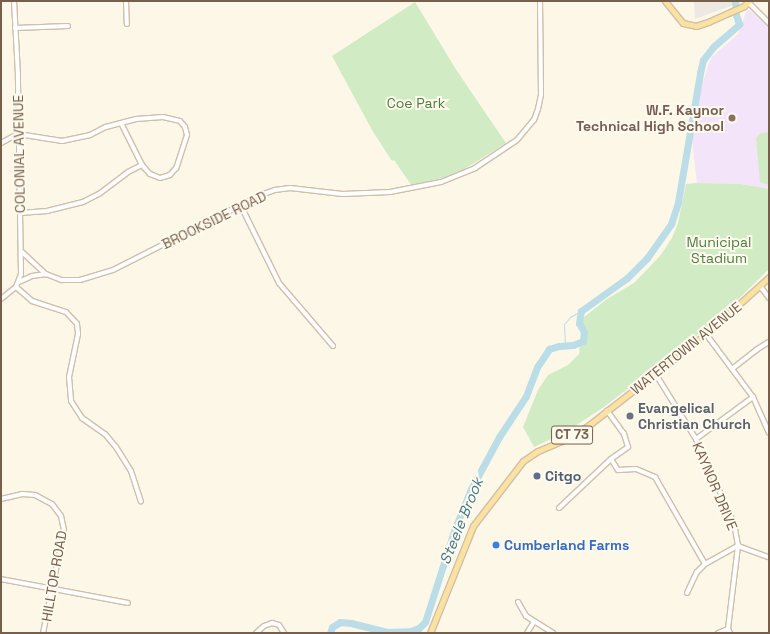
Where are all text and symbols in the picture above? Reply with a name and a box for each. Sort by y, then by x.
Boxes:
street label: COLONIAL AVENUE [10,94,28,214]
park label: Coe Park [387,95,445,111]
place label: W.F. Kaynor Technical High School [576,102,724,134]
marker: W.F. Kaynor Technical High School [727,113,737,123]
street label: BROOKSIDE ROAD [159,187,269,253]
park label: Municipal Stadium [687,234,751,266]
street label: WATERTOWN AVENUE [627,298,745,398]
place label: Evangelical Christian Church [638,400,751,432]
marker: Evangelical Christian Church [625,411,635,421]
road number: CT 73 [550,424,594,446]
street label: KAYNOR DRIVE [689,439,741,533]
place label: Citgo [545,468,581,484]
marker: Citgo [532,471,542,481]
water label: Steele Brook [435,475,487,567]
street label: HILLTOP ROAD [38,529,70,623]
place label: Cumberland Farms [504,537,629,553]
marker: Cumberland Farms [491,540,501,550]

